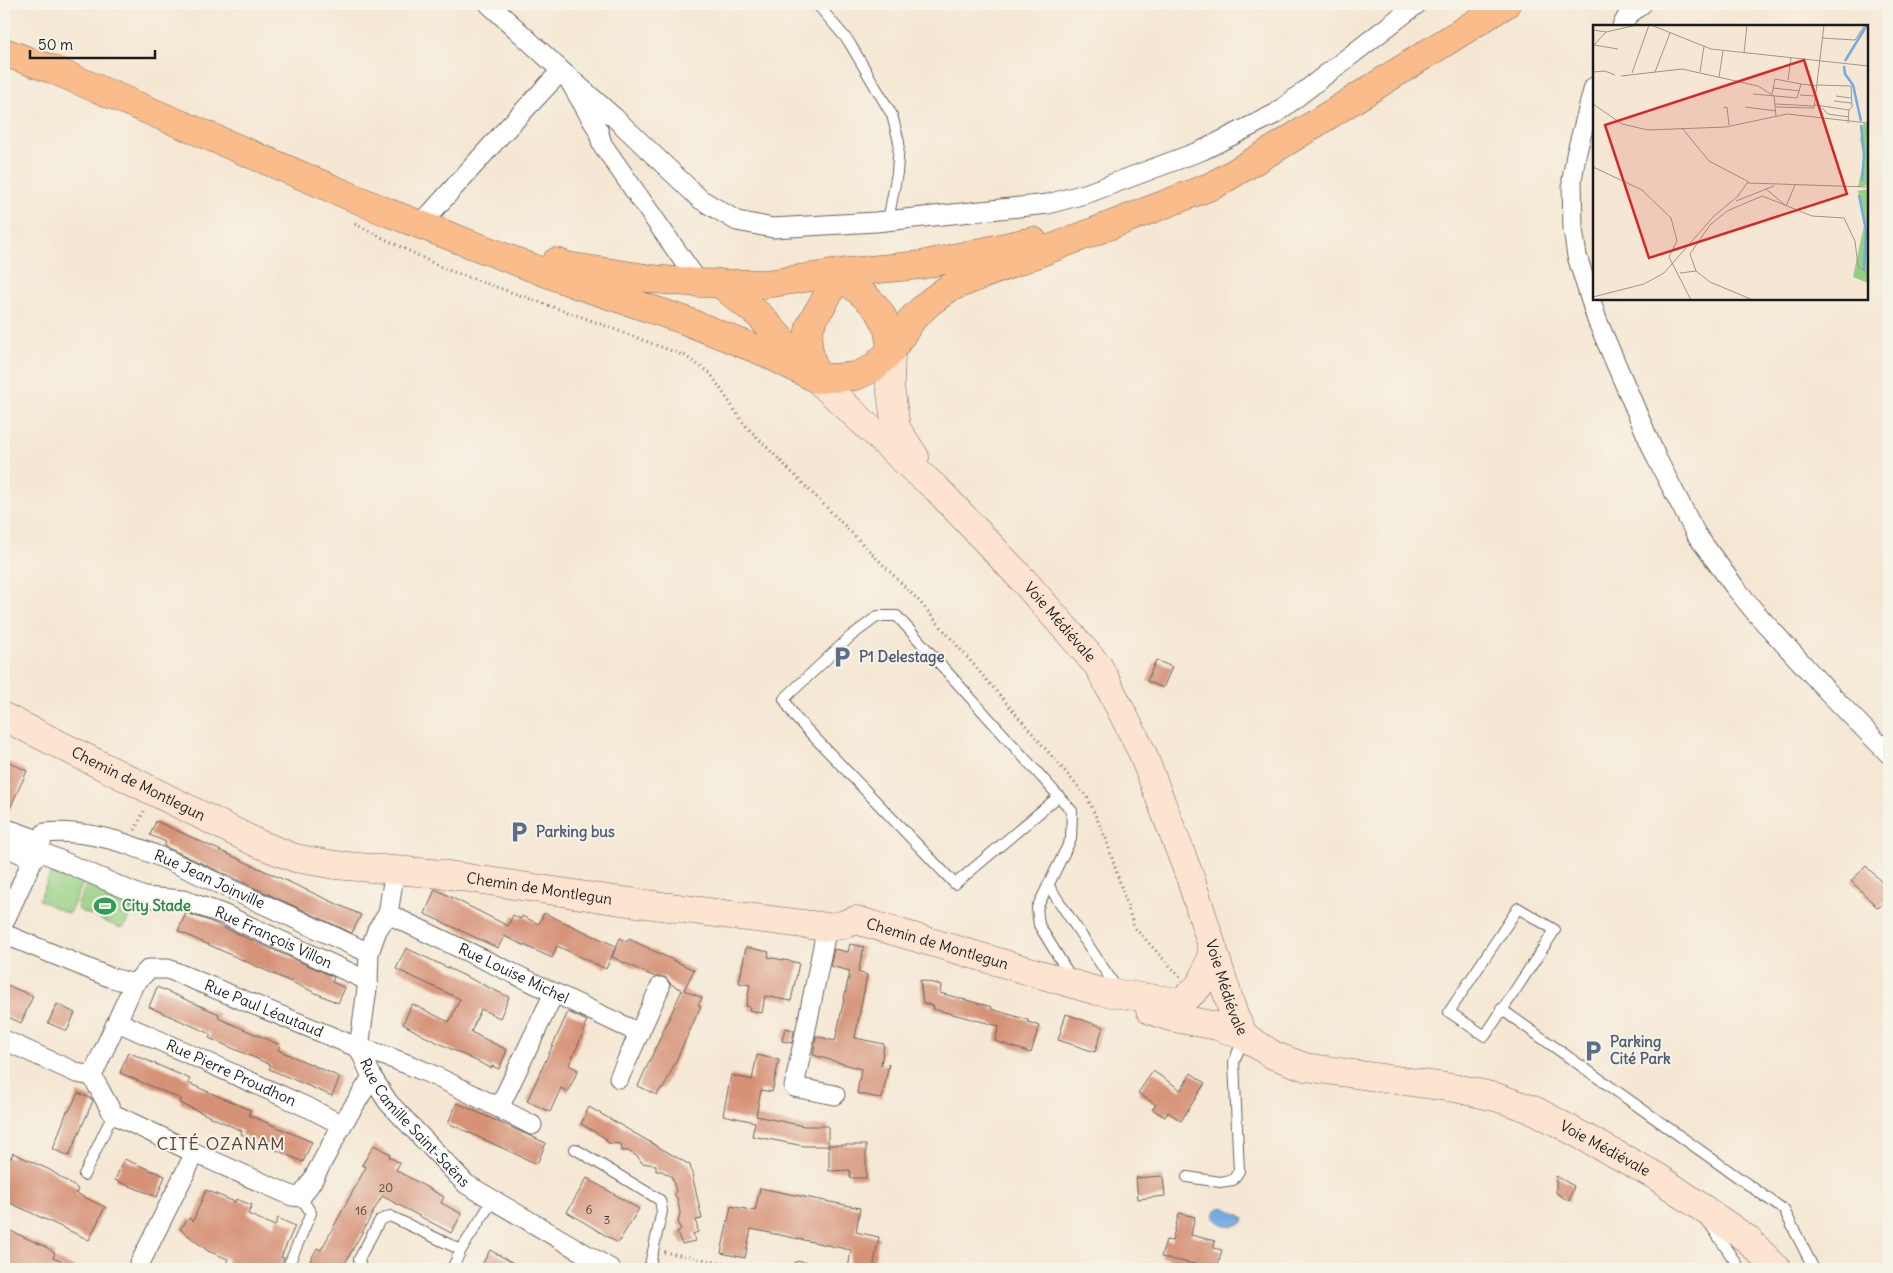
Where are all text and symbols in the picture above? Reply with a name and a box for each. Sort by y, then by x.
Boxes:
inset map [1593,25,1868,300]
scale bar [30,28,155,60]
text: 50 m [38,35,73,54]
street label: Voie Médiévale [1020,578,1100,666]
parking icon: P1 Delestage [829,644,855,670]
place label: P1 Delestage [859,647,945,667]
street label: Chemin de Montlegun [68,742,209,825]
parking icon: Parking bus [506,819,532,845]
place label: Parking bus [536,822,615,842]
street label: Rue Jean Joinville [152,845,268,913]
street label: Chemin de Montlegun [465,868,614,909]
sports icon: City Stade [92,893,118,919]
place label: City Stade [122,896,191,916]
street label: Rue François Villon [212,902,336,972]
street label: Chemin de Montlegun [864,914,1011,974]
street label: Voie Médiévale [1202,937,1252,1038]
street label: Rue Louise Michel [455,939,572,1007]
street label: Rue Paul Léautaud [202,975,326,1041]
place label: Parking Cité Park [1610,1032,1671,1068]
street label: Rue Pierre Proudhon [163,1035,299,1110]
parking icon: Parking Cité Park [1580,1038,1606,1064]
street label: Rue Camille Saint-Saëns [356,1055,474,1191]
street label: Voie Médiévale [1557,1116,1654,1180]
district label: CITÉ OZANAM [156,1132,286,1155]
house number: 20 [379,1180,393,1195]
house number: 6 [586,1202,593,1217]
house number: 16 [355,1203,367,1218]
house number: 3 [604,1212,611,1227]

